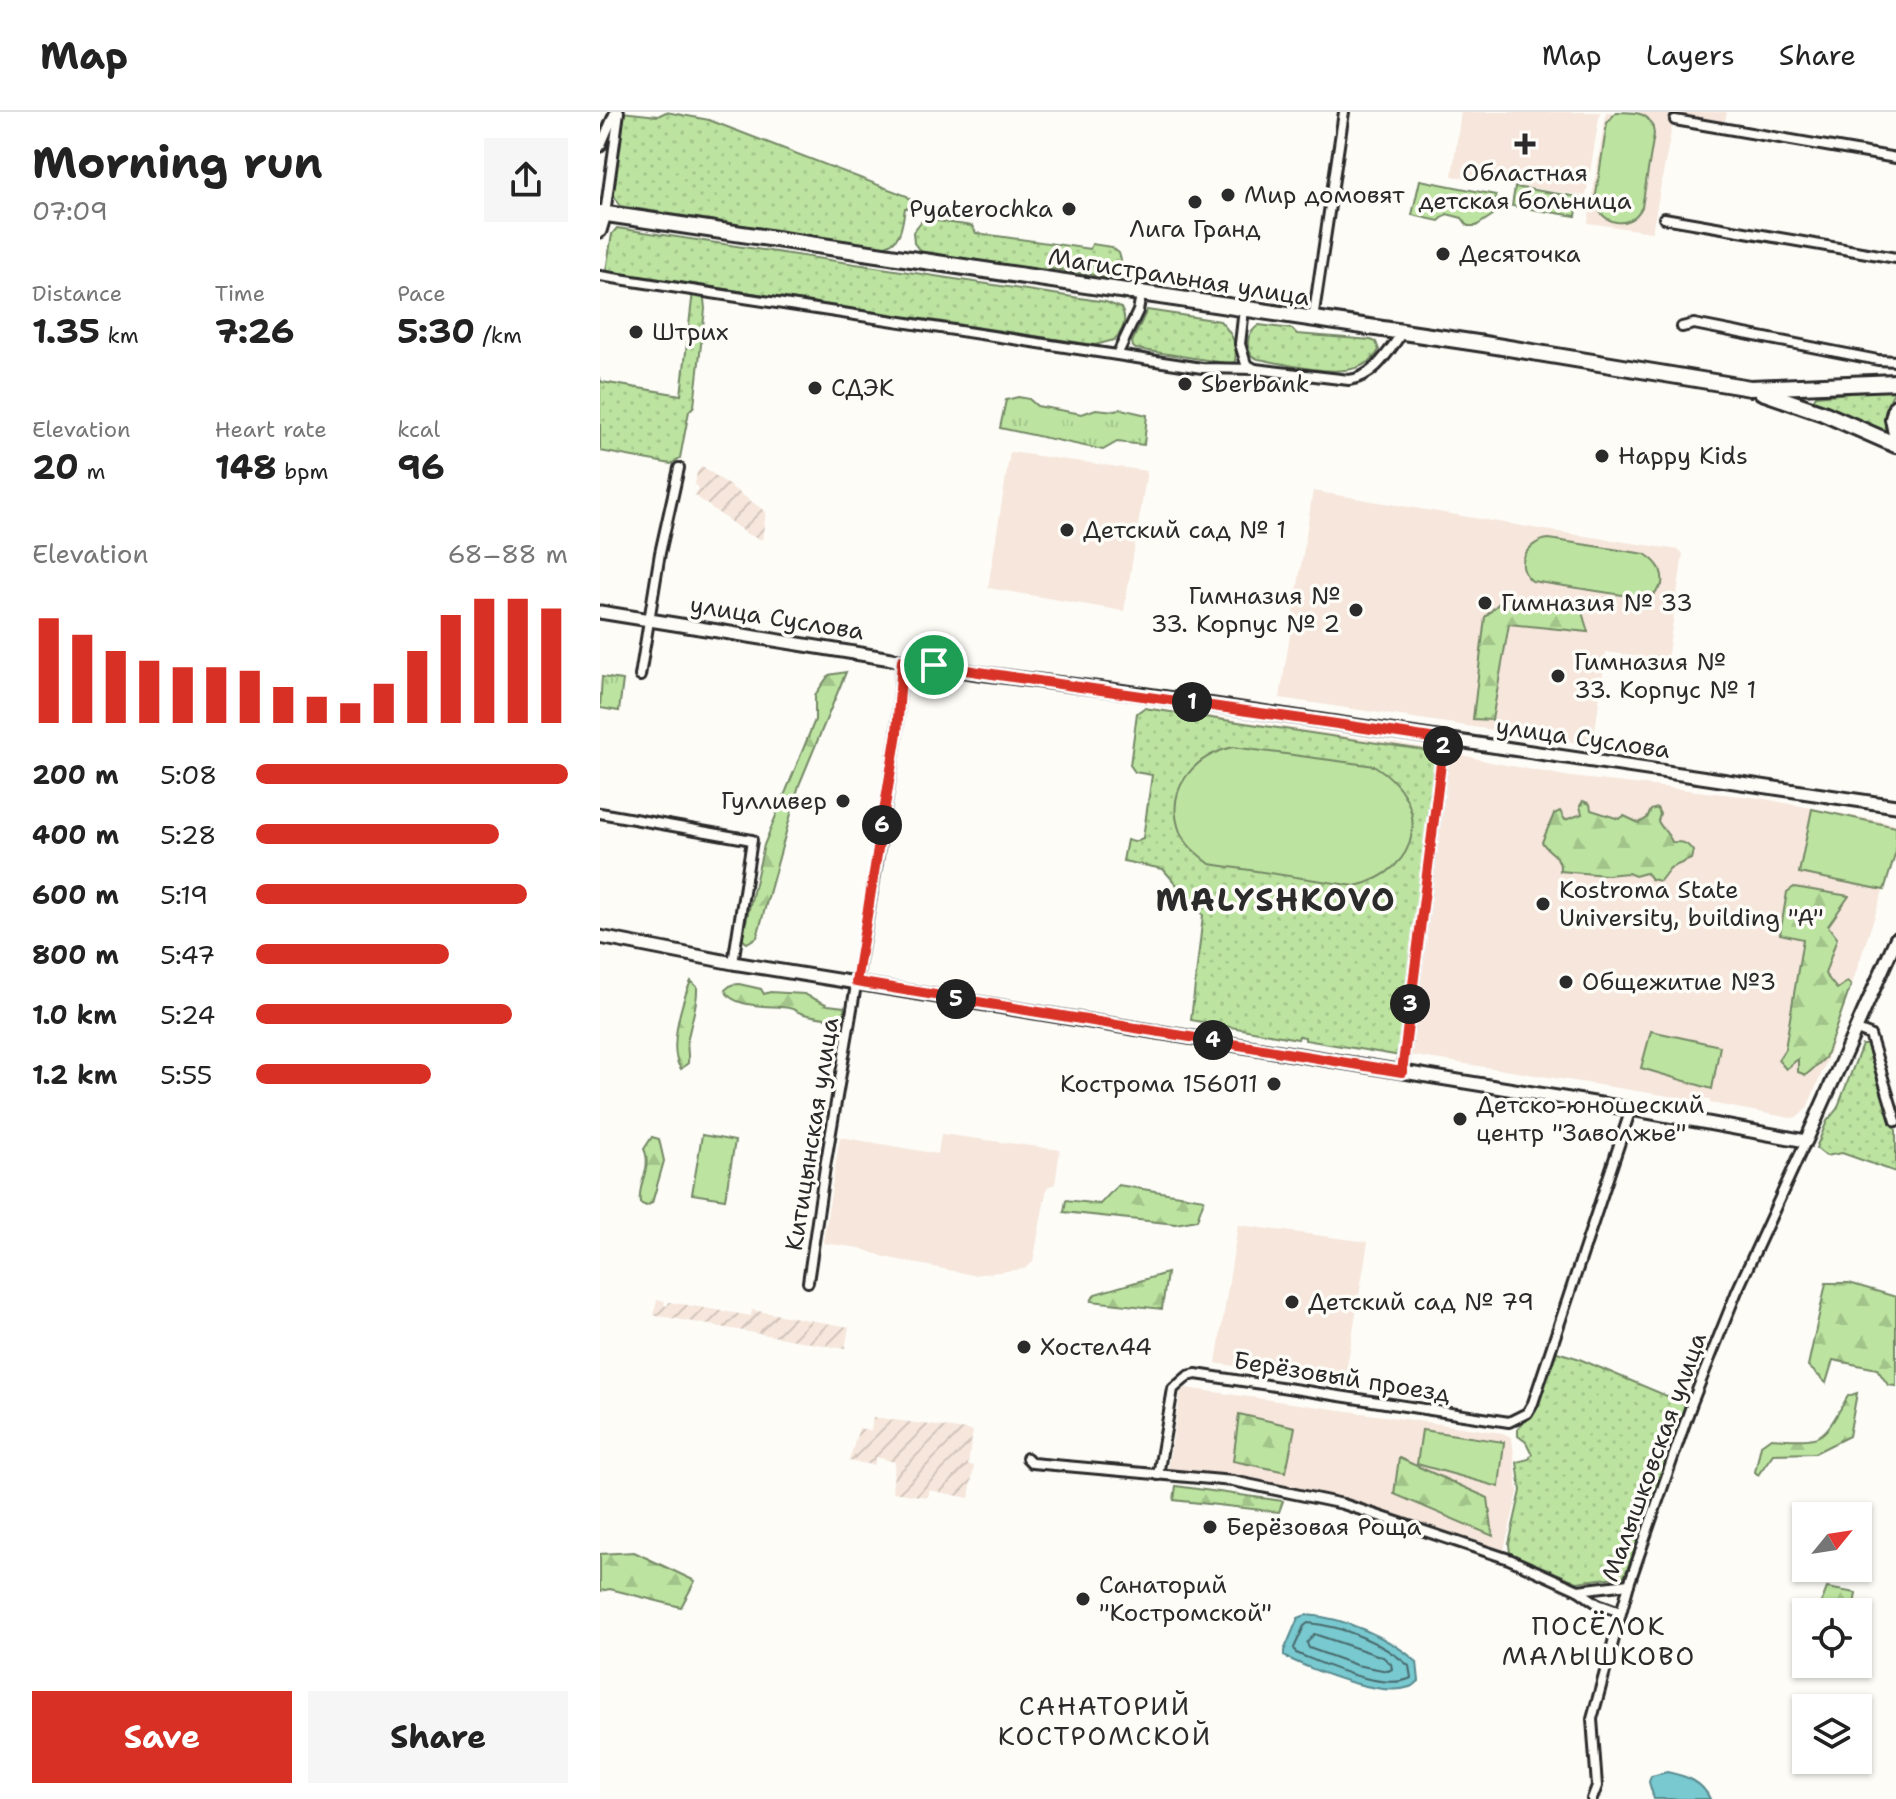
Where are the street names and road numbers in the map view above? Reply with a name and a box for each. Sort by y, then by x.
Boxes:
street label: Магистральная улица [1046,241,1312,313]
street label: улица Суслова [688,588,866,648]
street label: улица Суслова [1494,710,1672,766]
street label: Китицынская улица [778,1015,846,1253]
street label: Малышковская улица [1594,1328,1714,1586]
street label: Берёзовый проезд [1231,1344,1453,1410]

